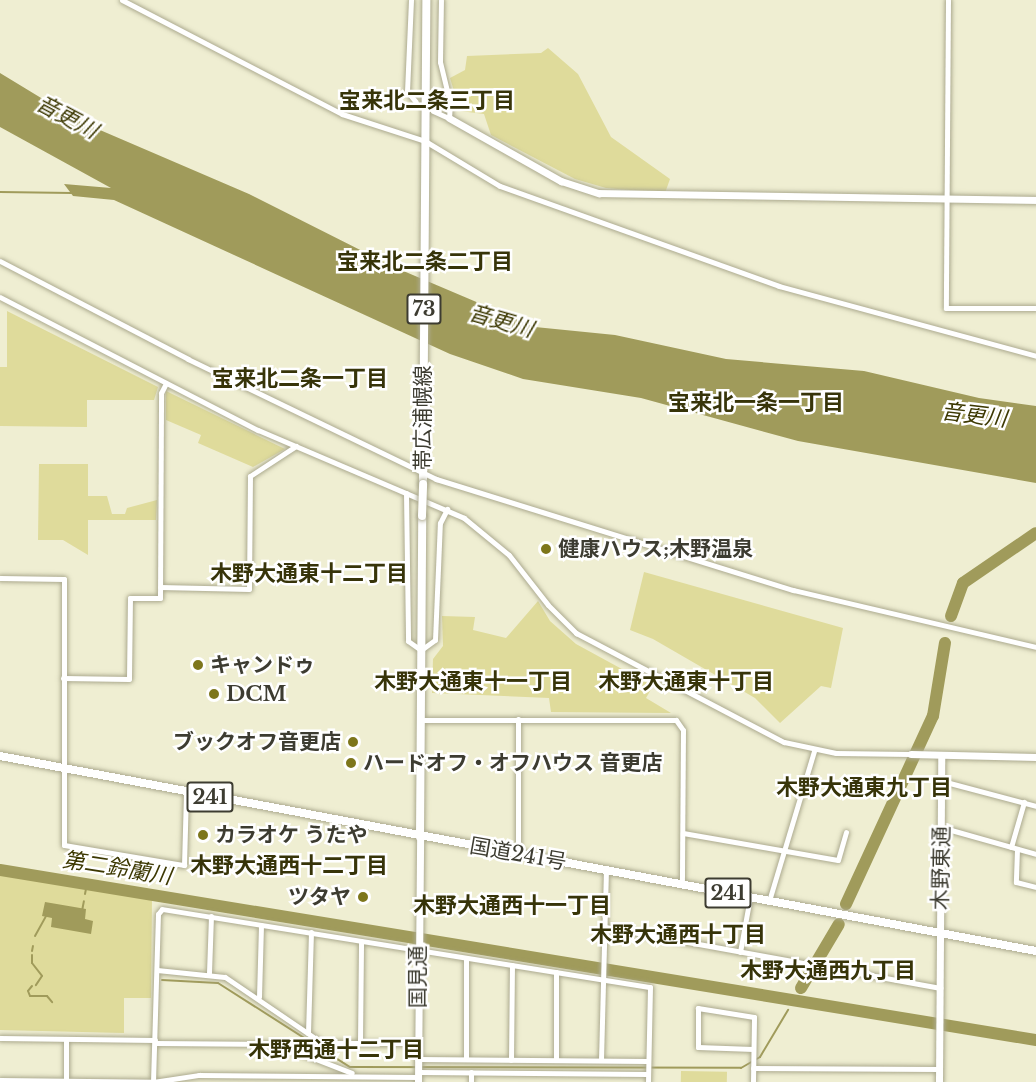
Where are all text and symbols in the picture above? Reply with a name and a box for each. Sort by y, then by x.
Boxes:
district label: 宝来北二条三丁目 [339,88,515,114]
water label: 音更川 [32,90,102,144]
district label: 宝来北二条二丁目 [337,249,513,275]
road number: 73 [406,292,442,326]
water label: 音更川 [466,299,536,343]
district label: 宝来北二条一丁目 [212,366,388,392]
street label: 帯広浦幌線 [410,366,436,470]
district label: 宝来北一条一丁目 [668,390,844,416]
water label: 音更川 [940,398,1008,432]
place label: 健康ハウス;木野温泉 [558,536,753,562]
marker: 健康ハウス;木野温泉 [539,542,553,556]
district label: 木野大通東十二丁目 [210,561,408,587]
place label: キャンドゥ [210,652,315,678]
marker: キャンドゥ [191,658,205,672]
district label: 木野大通東十一丁目 [374,669,572,695]
district label: 木野大通東十丁目 [598,669,774,695]
place label: DCM [226,681,287,707]
marker: DCM [207,687,221,701]
place label: ブックオフ音更店 [173,729,341,755]
marker: ブックオフ音更店 [346,735,360,749]
place label: ハードオフ・オフハウス 音更店 [363,750,663,776]
marker: ハードオフ・オフハウス 音更店 [344,756,358,770]
district label: 木野大通東九丁目 [776,775,952,801]
road number: 241 [186,780,234,814]
place label: カラオケ うたや [215,822,368,848]
street label: 木野東通 [928,826,954,910]
marker: カラオケ うたや [196,828,210,842]
street label: 国道241号 [468,833,568,875]
water label: 第二鈴蘭川 [61,846,173,890]
district label: 木野大通西十二丁目 [190,853,388,879]
road number: 241 [704,876,752,910]
place label: ツタヤ [288,884,351,910]
marker: ツタヤ [356,890,370,904]
district label: 木野大通西十一丁目 [413,893,611,919]
district label: 木野大通西十丁目 [590,922,766,948]
street label: 国見通 [405,946,431,1008]
district label: 木野大通西九丁目 [740,958,916,984]
district label: 木野西通十二丁目 [248,1037,424,1063]

